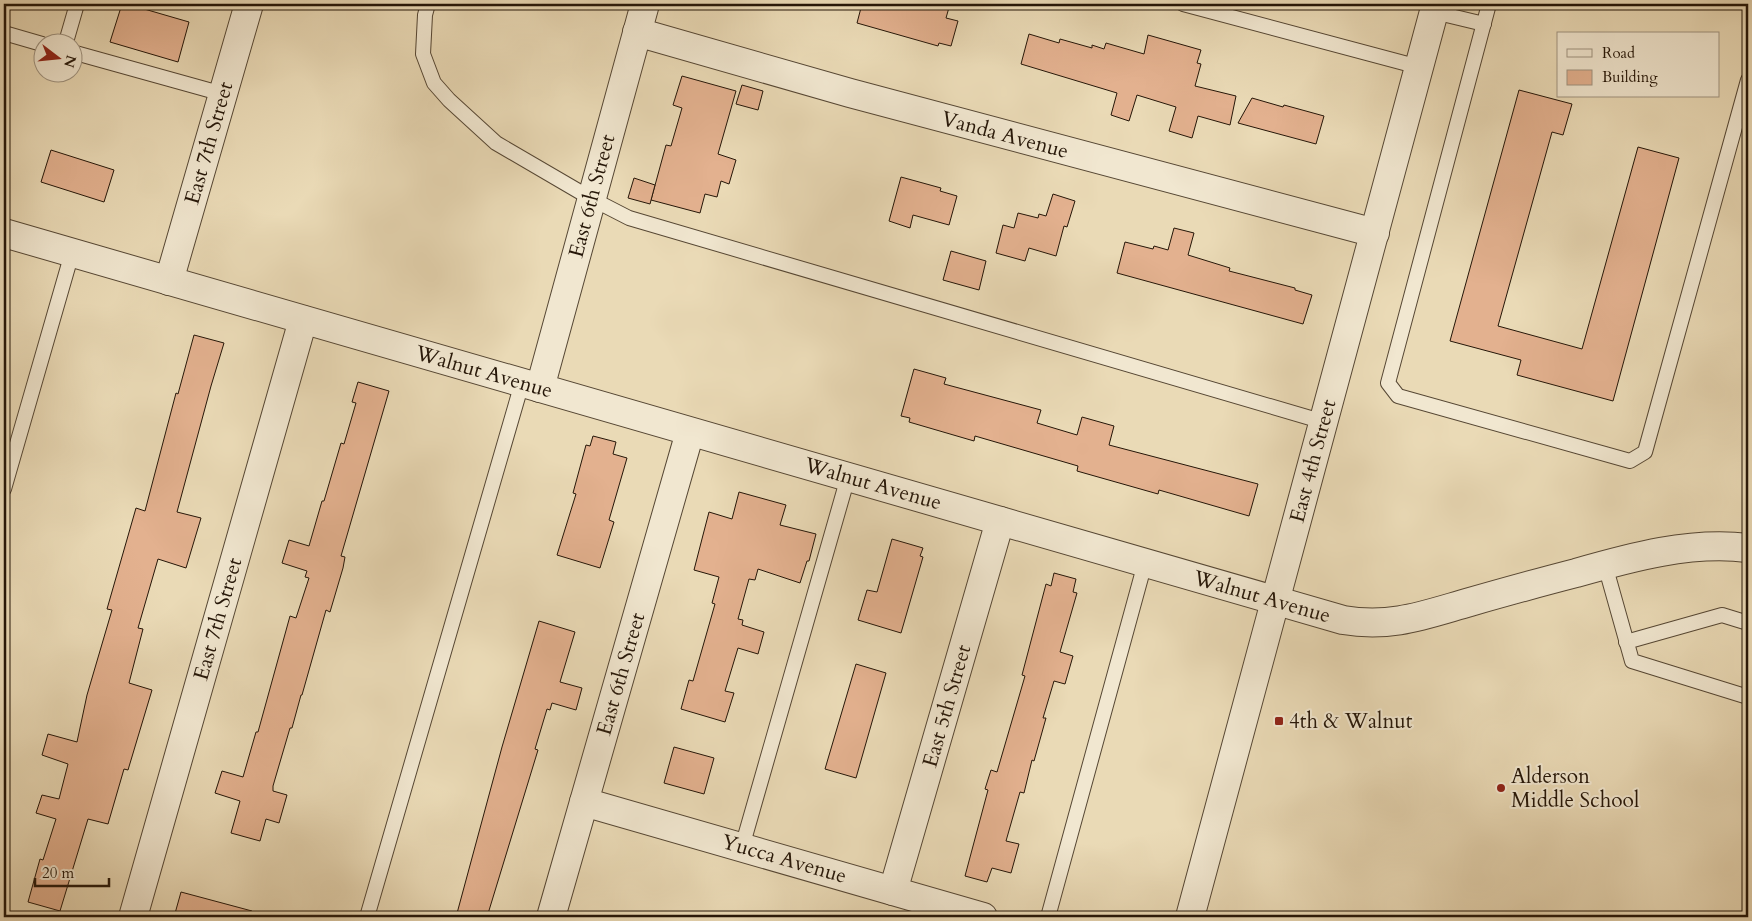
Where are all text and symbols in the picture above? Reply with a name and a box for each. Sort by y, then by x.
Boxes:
north arrow [32,32,82,82]
legend [1557,32,1720,98]
text: Road [1602,43,1635,63]
text: N [59,53,81,70]
text: Building [1602,67,1658,87]
street label: East 7th Street [178,78,240,208]
street label: Vanda Avenue [938,104,1072,166]
street label: East 6th Street [562,131,622,261]
street label: Walnut Avenue [411,338,556,405]
street label: East 4th Street [1283,396,1343,526]
street label: Walnut Avenue [800,450,945,517]
street label: East 7th Street [187,554,249,684]
street label: Walnut Avenue [1189,563,1334,630]
street label: East 6th Street [590,609,652,739]
street label: East 5th Street [916,641,978,771]
place label: 4th & Walnut [1289,707,1413,736]
marker: 4th & Walnut [1273,715,1285,727]
place label: Alderson Middle School [1511,762,1639,815]
marker: Alderson Middle School [1495,782,1507,794]
street label: Yucca Avenue [718,827,850,891]
scale bar [35,856,109,888]
text: 20 m [42,863,74,883]

